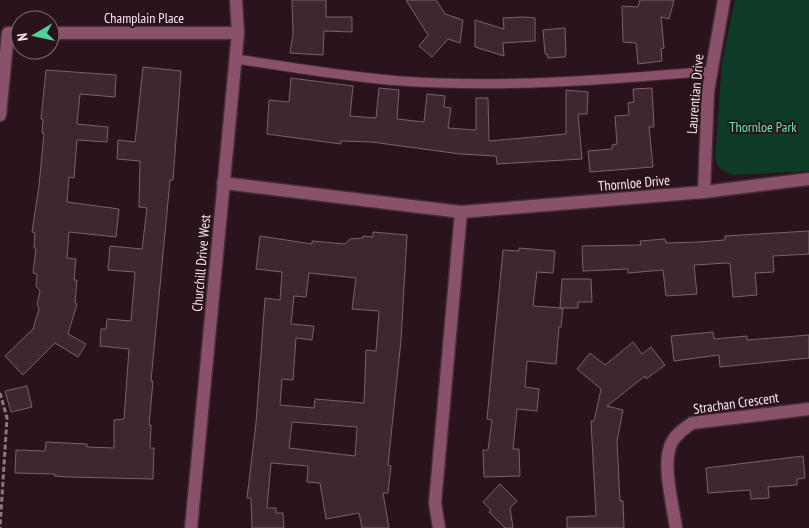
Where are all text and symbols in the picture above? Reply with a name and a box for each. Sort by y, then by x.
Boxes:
street label: Champlain Place [104,9,184,27]
north arrow [10,10,60,60]
text: N [13,32,32,42]
street label: Laurentian Drive [683,53,707,135]
park label: Thornloe Park [729,118,797,136]
street label: Thornloe Drive [597,171,671,195]
street label: Churchill Drive West [188,213,214,312]
street label: Strachan Crescent [692,388,780,418]

